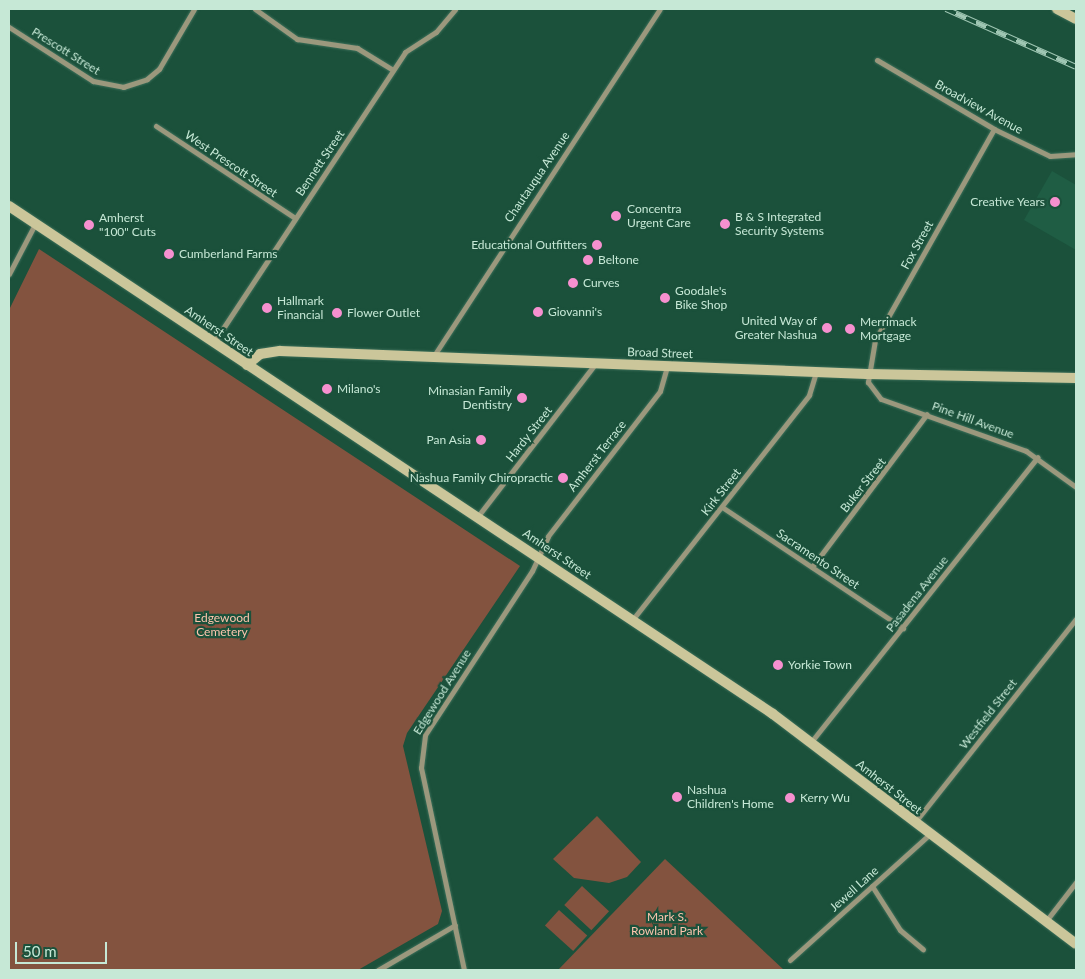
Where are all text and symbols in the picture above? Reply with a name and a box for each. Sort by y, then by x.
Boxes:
street label: Prescott Street [29,24,103,78]
street label: Broadview Avenue [932,77,1026,137]
street label: Bennett Street [293,127,347,199]
street label: West Prescott Street [182,128,280,200]
street label: Chautauqua Avenue [501,129,573,225]
place label: Creative Years [970,195,1045,209]
marker: Creative Years [1049,196,1061,208]
place label: Concentra Urgent Care [627,202,691,230]
marker: Concentra Urgent Care [609,209,623,223]
place label: B & S Integrated Security Systems [735,210,824,238]
place label: Amherst "100" Cuts [99,211,156,239]
marker: B & S Integrated Security Systems [719,218,731,230]
street label: Fox Street [898,218,936,272]
marker: Amherst "100" Cuts [83,219,95,231]
place label: Educational Outfitters [471,238,587,252]
marker: Educational Outfitters [591,239,603,251]
place label: Cumberland Farms [179,247,278,261]
marker: Cumberland Farms [163,248,175,260]
place label: Beltone [598,253,639,267]
marker: Beltone [582,254,594,266]
place label: Curves [583,276,620,290]
marker: Curves [567,277,579,289]
place label: Goodale's Bike Shop [675,284,727,312]
marker: Goodale's Bike Shop [659,292,671,304]
place label: Hallmark Financial [277,294,324,322]
marker: Hallmark Financial [261,302,273,314]
street label: Amherst Street [182,303,256,359]
place label: Giovanni's [548,305,602,319]
place label: Flower Outlet [347,306,420,320]
marker: Giovanni's [532,306,544,318]
marker: Flower Outlet [331,307,343,319]
place label: United Way of Greater Nashua [734,314,817,342]
place label: Merrimack Mortgage [860,315,917,343]
marker: United Way of Greater Nashua [821,322,833,334]
marker: Merrimack Mortgage [844,323,856,335]
street label: Broad Street [627,345,693,361]
place label: Milano's [337,382,381,396]
marker: Milano's [321,383,333,395]
place label: Minasian Family Dentistry [428,384,512,412]
marker: Minasian Family Dentistry [516,392,528,404]
street label: Pine Hill Avenue [930,398,1016,442]
street label: Hardy Street [503,403,555,465]
street label: Amherst Terrace [565,418,629,494]
place label: Pan Asia [426,433,471,447]
marker: Pan Asia [475,434,487,446]
street label: Buker Street [837,455,889,515]
street label: Kirk Street [698,466,744,518]
place label: Nashua Family Chiropractic [409,471,553,485]
marker: Nashua Family Chiropractic [557,472,569,484]
street label: Amherst Street [520,526,594,582]
street label: Sacramento Street [774,526,862,592]
street label: Pasadena Avenue [883,553,951,635]
park label: Edgewood Cemetery [194,611,250,639]
street label: Edgewood Avenue [410,647,474,737]
place label: Yorkie Town [788,658,852,672]
marker: Yorkie Town [772,659,784,671]
street label: Westfield Street [956,676,1020,752]
street label: Amherst Street [853,757,925,817]
place label: Nashua Children's Home [687,783,774,811]
marker: Nashua Children's Home [671,791,683,803]
place label: Kerry Wu [800,791,850,805]
marker: Kerry Wu [784,792,796,804]
street label: Jewell Lane [827,863,881,915]
park label: Mark S. Rowland Park [631,910,703,938]
scale bar [18,932,110,964]
text: 50 m [23,942,57,960]

